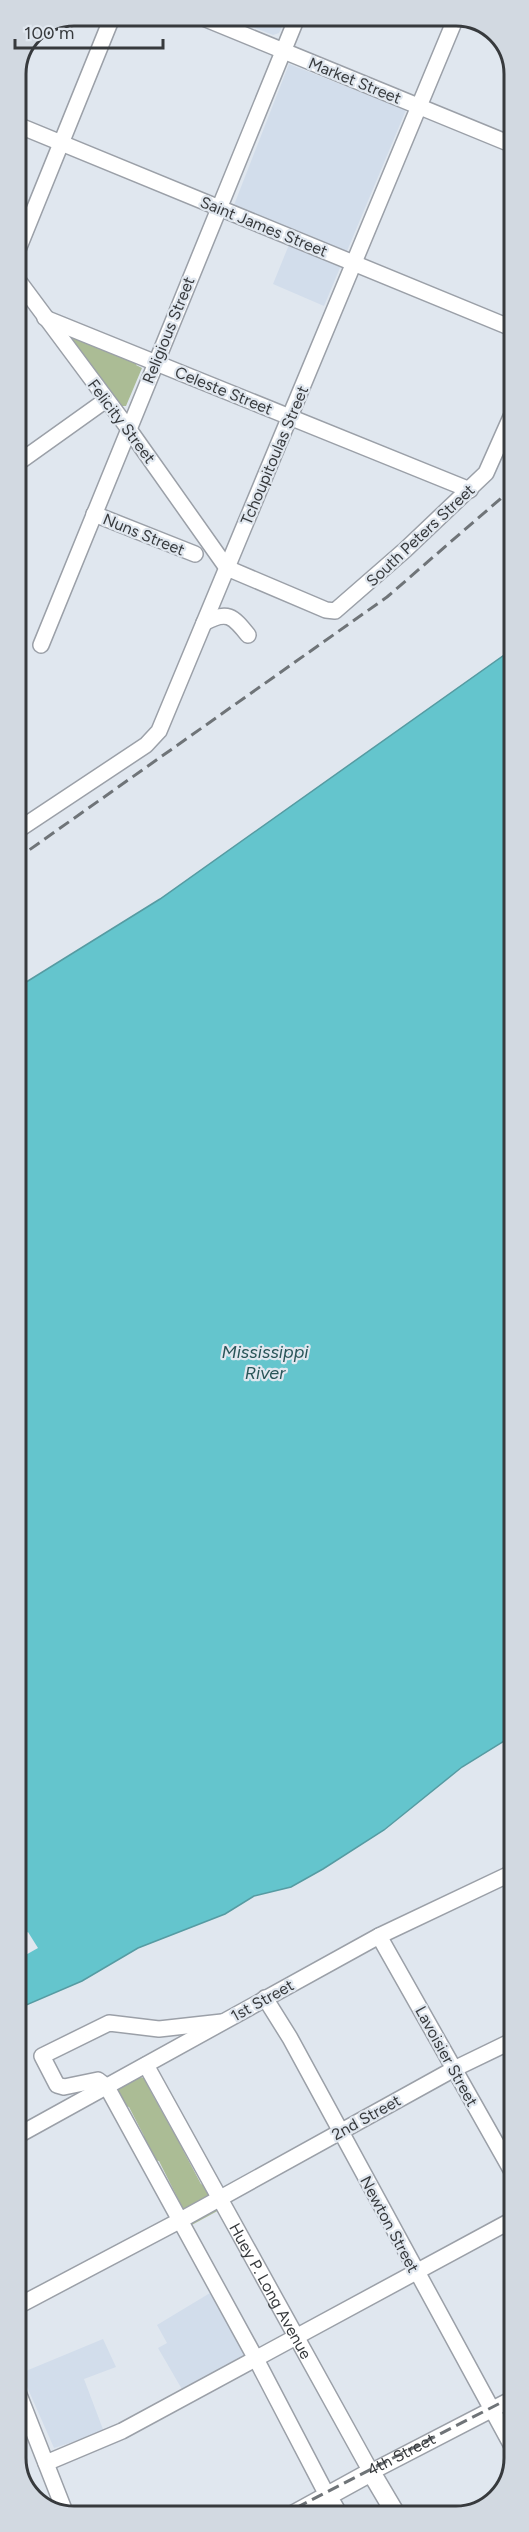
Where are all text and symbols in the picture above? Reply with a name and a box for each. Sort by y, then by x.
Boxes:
scale bar [15,12,164,50]
text: 100 m [24,22,74,44]
street label: Market Street [306,53,404,108]
street label: Saint James Street [197,192,330,261]
street label: Religious Street [138,274,199,386]
street label: Celeste Street [172,362,275,419]
street label: Felicity Street [84,376,159,467]
street label: Tchoupitoulas Street [237,383,312,527]
street label: South Peters Street [362,480,478,590]
street label: Nuns Street [100,509,187,559]
water label: Mississippi River [221,1341,309,1384]
street label: 1st Street [228,1975,297,2025]
street label: Lavoisier Street [411,2003,482,2110]
street label: 2nd Street [328,2091,404,2144]
street label: Newton Street [356,2173,423,2276]
street label: Huey P. Long Avenue [225,2220,316,2363]
street label: 4th Street [364,2429,438,2480]

